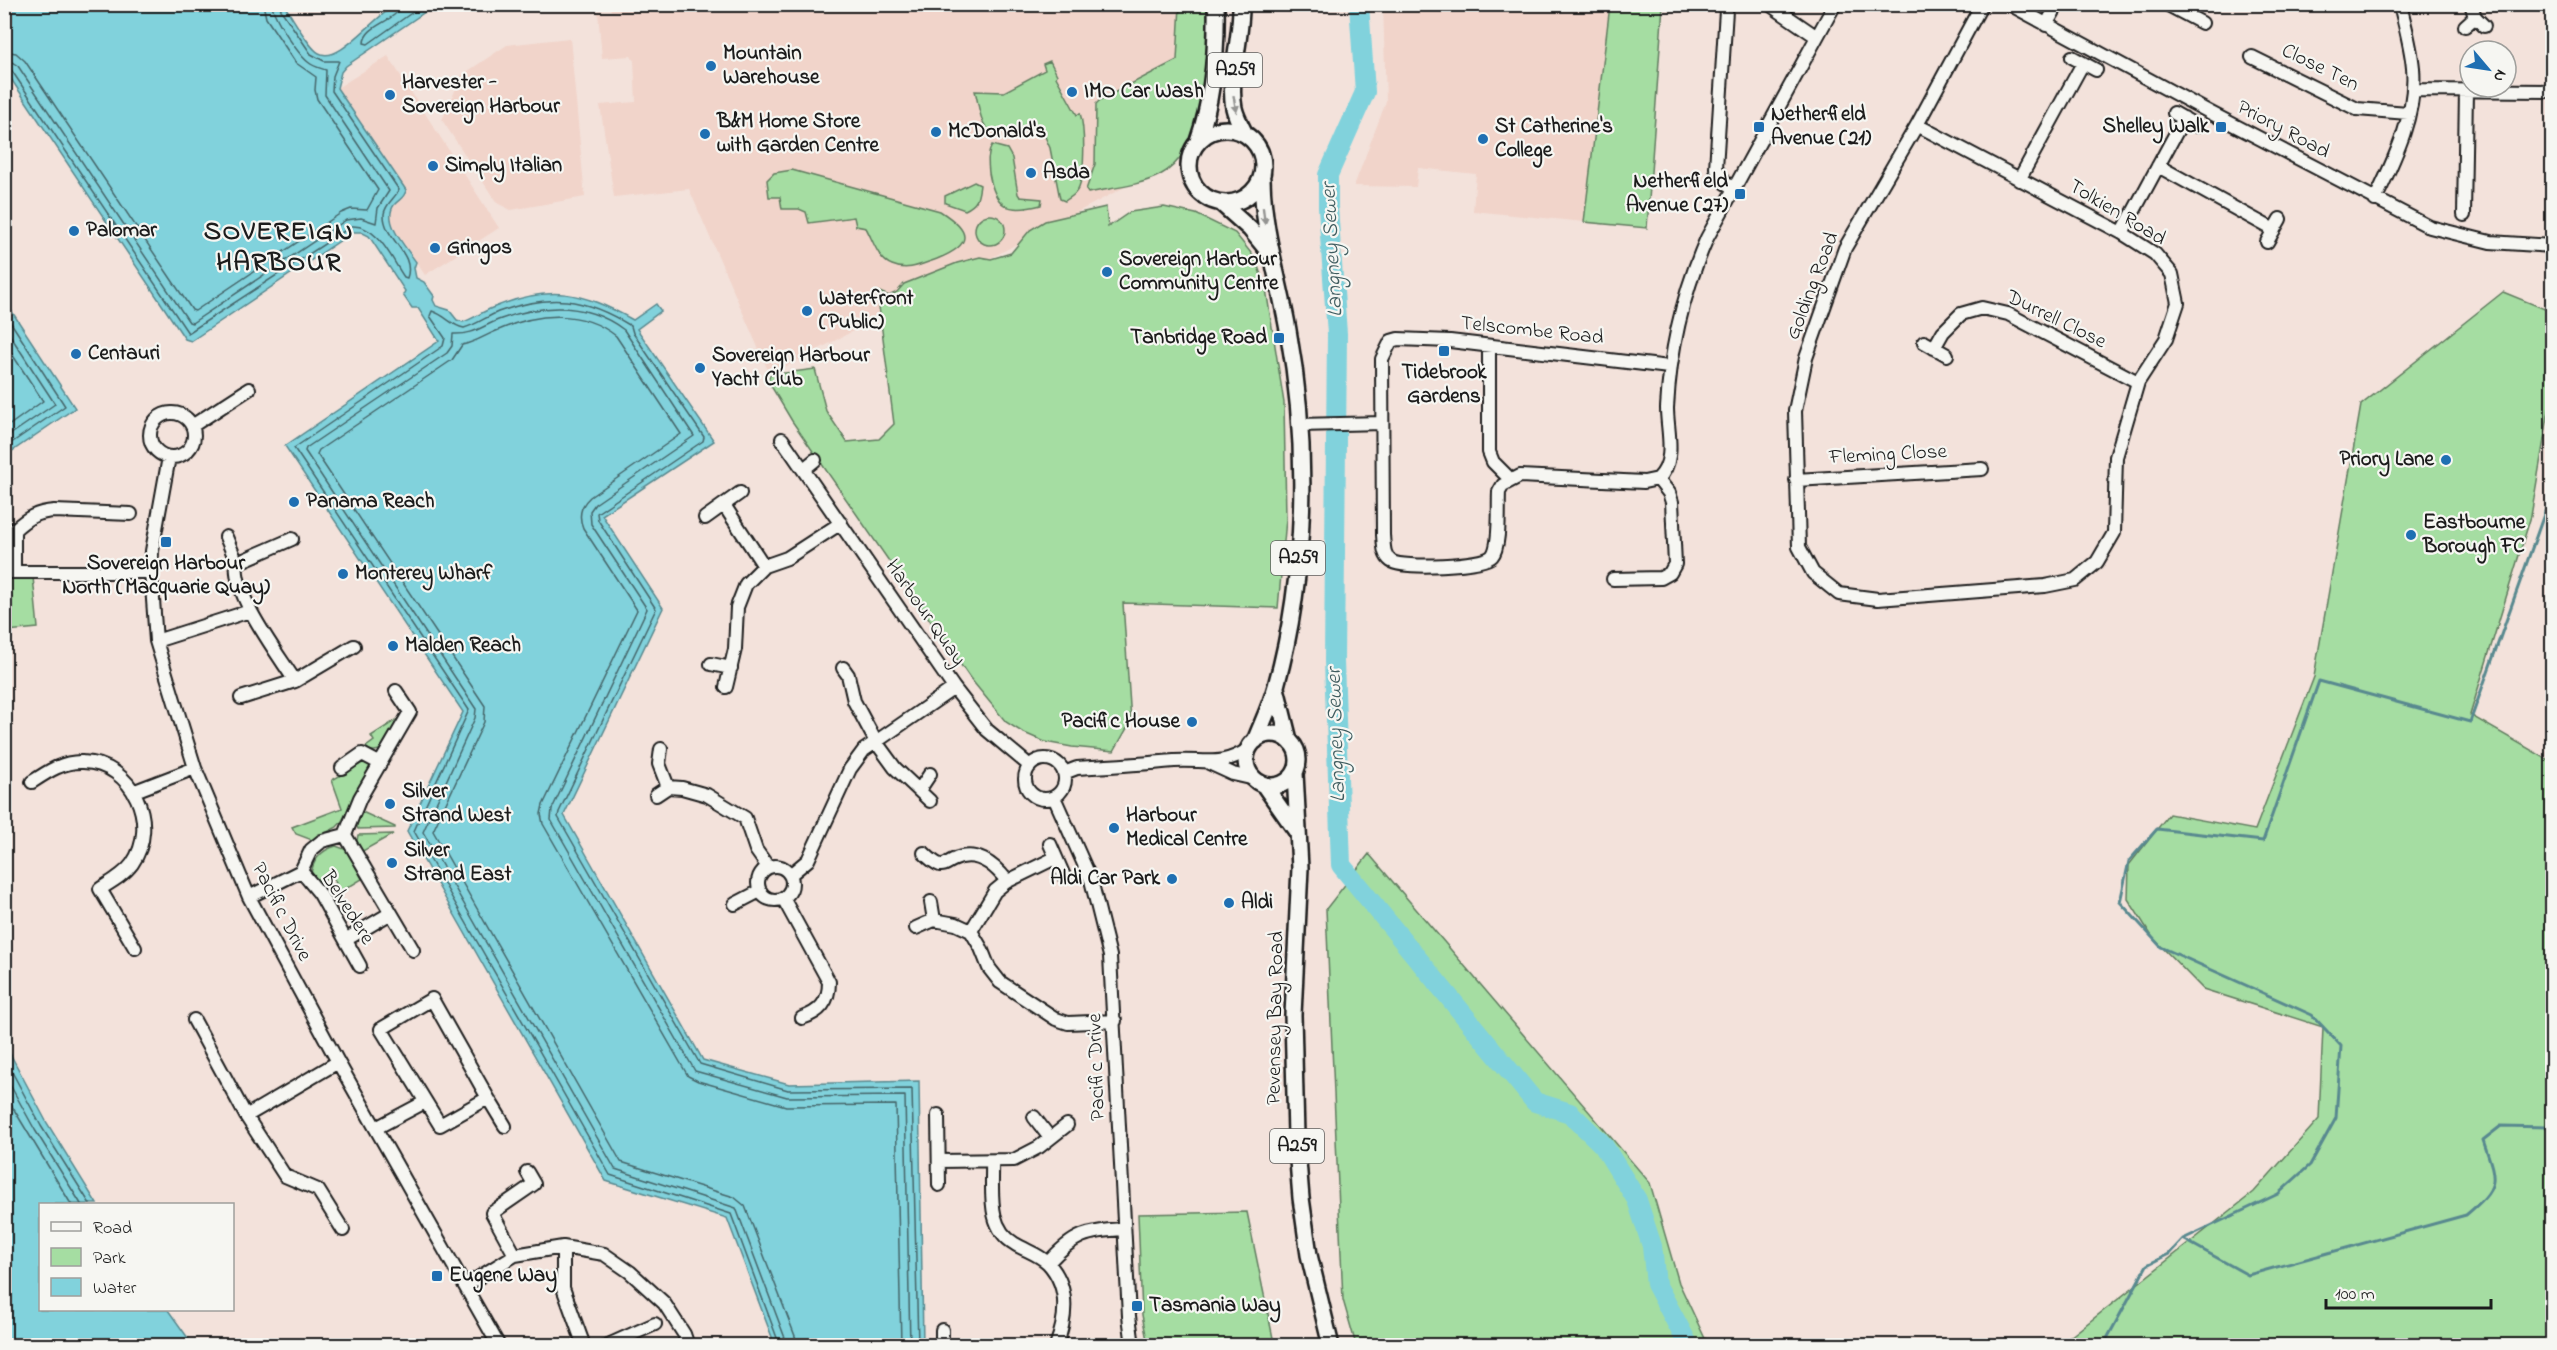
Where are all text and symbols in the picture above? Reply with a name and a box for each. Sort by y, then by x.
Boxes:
street label: Close Ten [2276,36,2364,100]
place label: Mountain Warehouse [723,39,820,93]
north arrow [2458,39,2518,99]
road number: A259 [1208,53,1262,87]
marker: Mountain Warehouse [704,59,718,73]
text: N [2486,65,2512,86]
place label: Harvester - Sovereign Harbour [402,68,560,124]
place label: IMO Car Wash [1084,77,1204,107]
marker: IMO Car Wash [1065,85,1079,99]
marker: Harvester - Sovereign Harbour [383,88,397,102]
street label: Priory Road [2230,93,2335,169]
one-way arrow [1230,95,1239,114]
place label: Netherfield Avenue (21) [1771,100,1872,154]
place label: B&M Home Store with Garden Centre [716,107,880,161]
place label: St Catherine's College [1495,112,1613,168]
place label: Shelley Walk [2102,112,2210,144]
place label: McDonald's [948,117,1047,147]
marker: Netherfield Avenue (21) [1752,120,1766,134]
marker: Shelley Walk [2214,120,2228,134]
marker: McDonald's [929,125,943,139]
marker: B&M Home Store with Garden Centre [698,127,712,141]
marker: St Catherine's College [1476,132,1490,146]
place label: Simply Italian [445,151,562,183]
place label: Asda [1043,158,1090,188]
marker: Simply Italian [426,159,440,173]
marker: Asda [1024,166,1038,180]
place label: Netherfield Avenue (27) [1626,167,1729,221]
street label: Tolkien Road [2063,172,2171,254]
water label: Langney Sewer [1313,179,1352,318]
marker: Netherfield Avenue (27) [1733,187,1747,201]
one-way arrow [1259,207,1268,226]
district label: SOVEREIGN HARBOUR [204,213,354,283]
place label: Palomar [86,216,157,246]
marker: Palomar [67,224,81,238]
street label: Golding Road [1779,228,1849,345]
place label: Gringos [447,233,512,265]
marker: Gringos [428,241,442,255]
place label: Sovereign Harbour Community Centre [1119,245,1279,301]
marker: Sovereign Harbour Community Centre [1100,265,1114,279]
street label: Durrell Close [2000,282,2112,357]
place label: Waterfront (Public) [819,284,914,338]
marker: Waterfront (Public) [800,304,814,318]
street label: Telscombe Road [1459,309,1605,353]
place label: Tanbridge Road [1130,323,1267,355]
marker: Tanbridge Road [1272,331,1286,345]
place label: Centauri [88,339,160,369]
place label: Sovereign Harbour Yacht Club [711,341,870,395]
marker: Tidebrook Gardens [1437,344,1451,358]
marker: Centauri [69,347,83,361]
place label: Tidebrook Gardens [1401,358,1487,412]
marker: Sovereign Harbour Yacht Club [693,361,707,375]
street label: Fleming Close [1827,437,1948,475]
place label: Priory Lane [2340,445,2435,477]
marker: Priory Lane [2439,453,2453,467]
place label: Panama Reach [306,487,435,517]
marker: Panama Reach [287,495,301,509]
place label: Eastbourne Borough FC [2422,508,2526,564]
marker: Eastbourne Borough FC [2404,528,2418,542]
marker: Sovereign Harbour North (Macquarie Quay) [159,535,173,549]
road number: A259 [1271,541,1325,575]
place label: Sovereign Harbour North (Macquarie Quay) [62,549,271,605]
street label: Harbour Quay [875,554,973,674]
place label: Monterey Wharf [355,559,493,591]
marker: Monterey Wharf [336,567,350,581]
place label: Malden Reach [405,631,521,661]
marker: Malden Reach [386,639,400,653]
water label: Langney Sewer [1319,664,1355,803]
place label: Pacific House [1061,707,1181,737]
marker: Pacific House [1185,715,1199,729]
place label: Silver Strand West [402,777,512,831]
marker: Silver Strand West [383,797,397,811]
place label: Harbour Medical Centre [1126,801,1248,855]
marker: Harbour Medical Centre [1107,821,1121,835]
place label: Silver Strand East [404,836,513,890]
marker: Silver Strand East [385,856,399,870]
street label: Pacific Drive [243,857,319,967]
street label: Belvedere [312,864,382,951]
place label: Aldi Car Park [1050,864,1161,894]
marker: Aldi Car Park [1165,872,1179,886]
place label: Aldi [1241,888,1273,918]
marker: Aldi [1222,896,1236,910]
street label: Pevensey Bay Road [1259,931,1295,1105]
street label: Pacific Drive [1080,1012,1114,1121]
road number: A259 [1270,1129,1324,1163]
legend [39,1203,234,1311]
text: Road [93,1216,132,1242]
text: Park [93,1246,126,1272]
place label: Eugene Way [449,1261,557,1293]
marker: Eugene Way [430,1269,444,1283]
scale bar [2326,1272,2491,1310]
text: Water [93,1276,137,1302]
text: 100 m [2335,1282,2375,1308]
place label: Tasmania Way [1149,1291,1281,1323]
marker: Tasmania Way [1130,1299,1144,1313]

